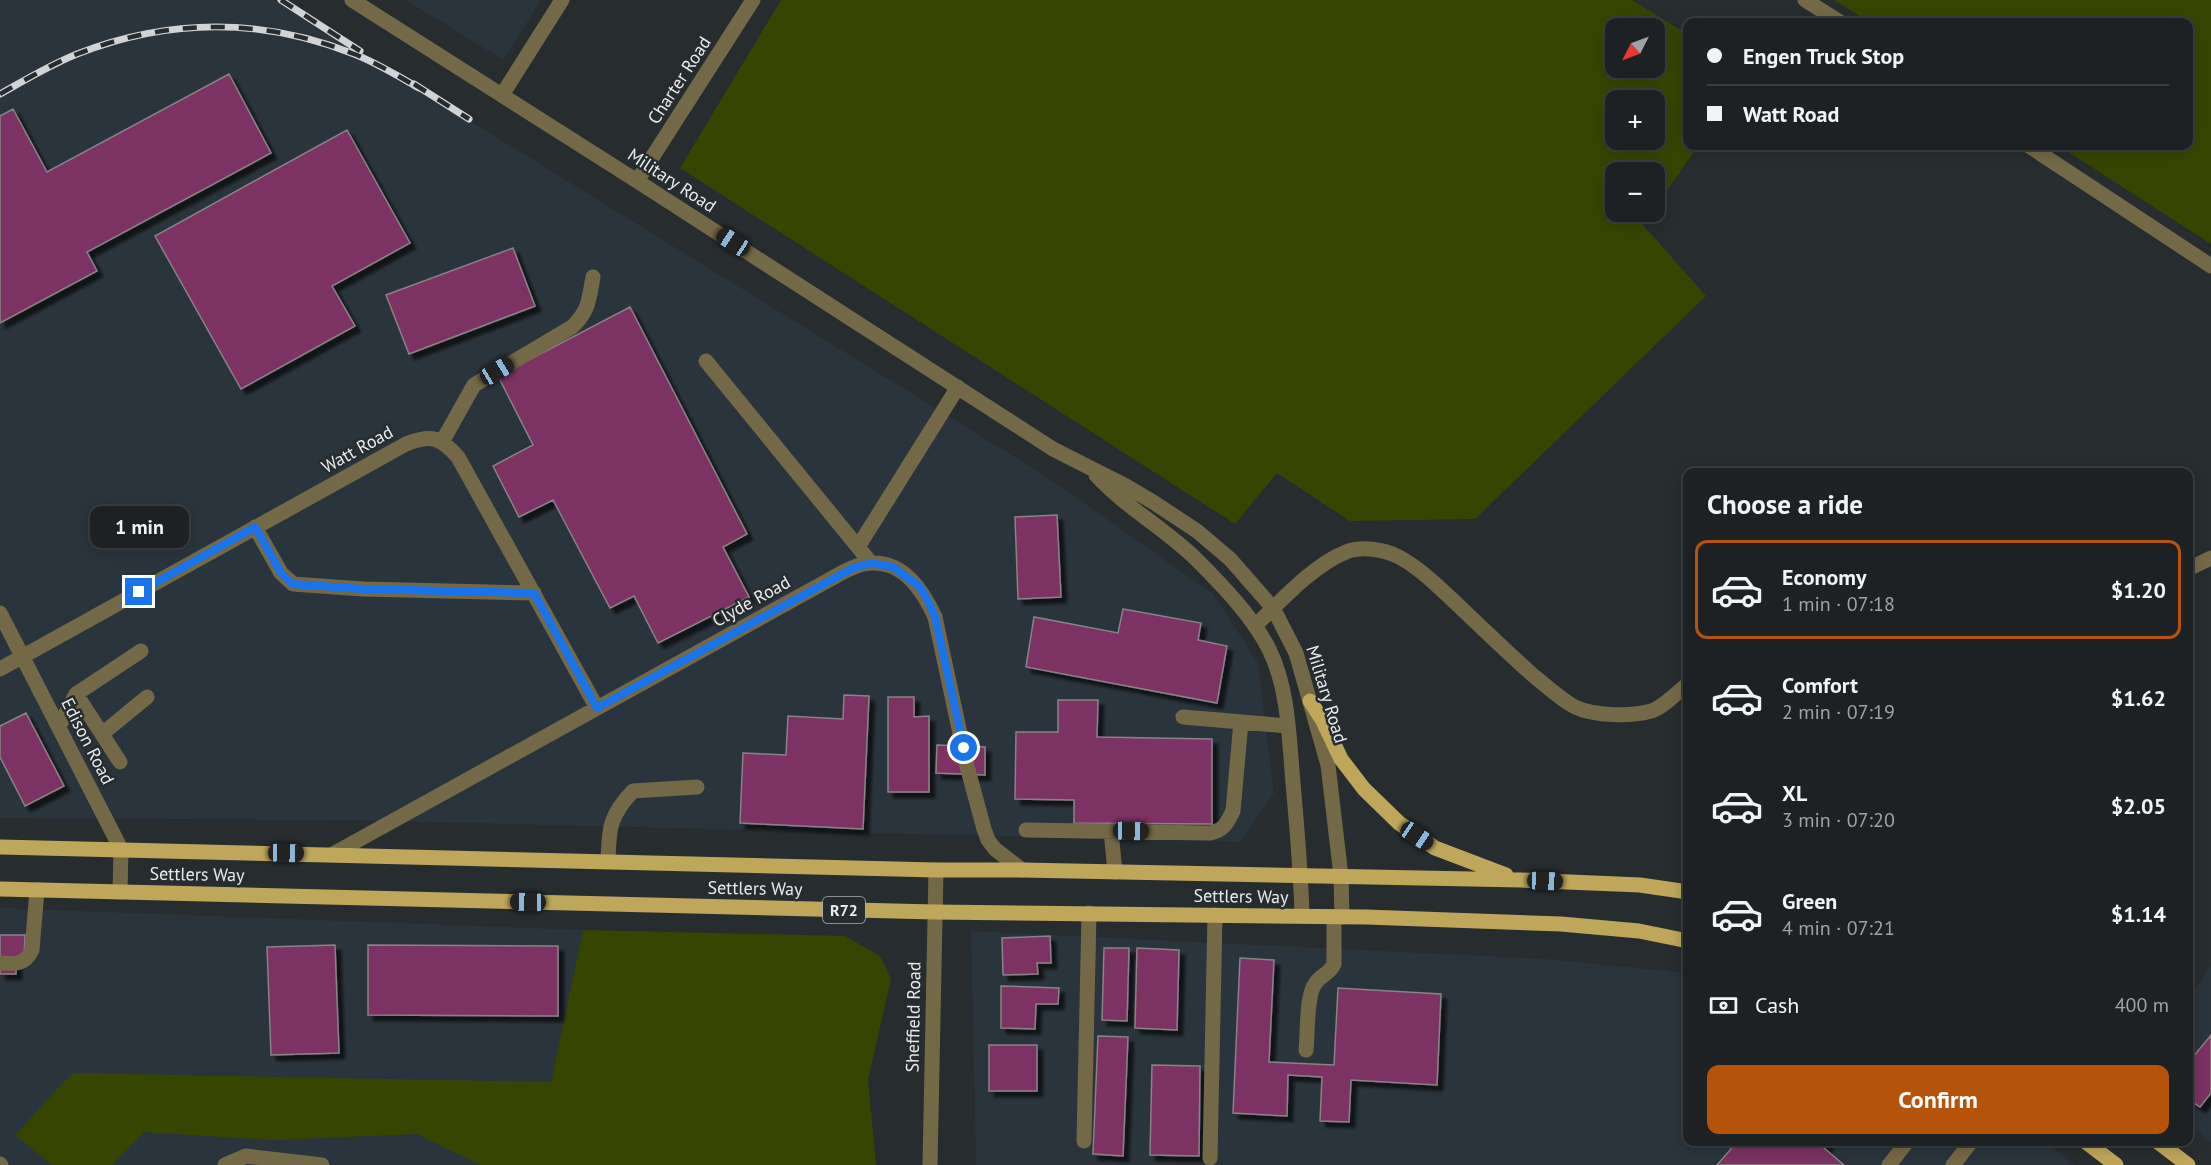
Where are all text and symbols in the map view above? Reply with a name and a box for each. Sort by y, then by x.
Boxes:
north arrow [1605,18,1665,78]
map controls [1605,18,1665,222]
street label: Charter Road [642,32,716,128]
text: Engen Truck Stop [1743,42,1904,70]
button: + [1605,90,1665,150]
text: Watt Road [1743,100,1839,128]
street label: Military Road [623,143,721,217]
button: − [1605,162,1665,222]
car [713,225,753,259]
car [477,354,517,388]
street label: Watt Road [317,420,397,478]
text: Choose a ride [1707,487,1863,521]
callout: 1 min [90,505,188,547]
text: 1 min [115,514,164,540]
icon: car [1710,563,1764,617]
text: Economy [1782,563,1866,591]
street label: Clyde Road [708,570,794,632]
text: $1.20 [2111,576,2166,604]
route end [125,578,152,605]
text: 1 min · 07:18 [1782,591,1895,617]
street label: Military Road [1301,642,1353,746]
icon: car [1710,671,1764,725]
text: Comfort [1782,671,1858,699]
text: $1.62 [2111,684,2166,712]
street label: Edison Road [56,694,120,788]
text: 2 min · 07:19 [1782,699,1895,725]
route start [950,734,977,761]
icon: car [1710,779,1764,833]
text: XL [1782,779,1807,807]
text: $2.05 [2111,792,2166,820]
text: 3 min · 07:20 [1782,807,1895,833]
car [1397,818,1437,854]
car [1113,822,1149,840]
car [268,844,304,862]
street label: Settlers Way [149,862,245,886]
car [1527,871,1563,891]
street label: Settlers Way [707,876,803,900]
street label: Settlers Way [1193,884,1289,908]
icon: car [1710,887,1764,941]
text: Green [1782,887,1837,915]
car [510,893,546,911]
road number: R72 [823,897,865,923]
text: $1.14 [2111,900,2166,928]
text: 4 min · 07:21 [1782,915,1895,941]
street label: Sheffield Road [901,961,925,1073]
icon: cash [1707,989,1740,1022]
text: Cash [1755,991,1799,1019]
text: 400 m [2115,992,2169,1018]
button: Confirm [1707,1065,2169,1134]

